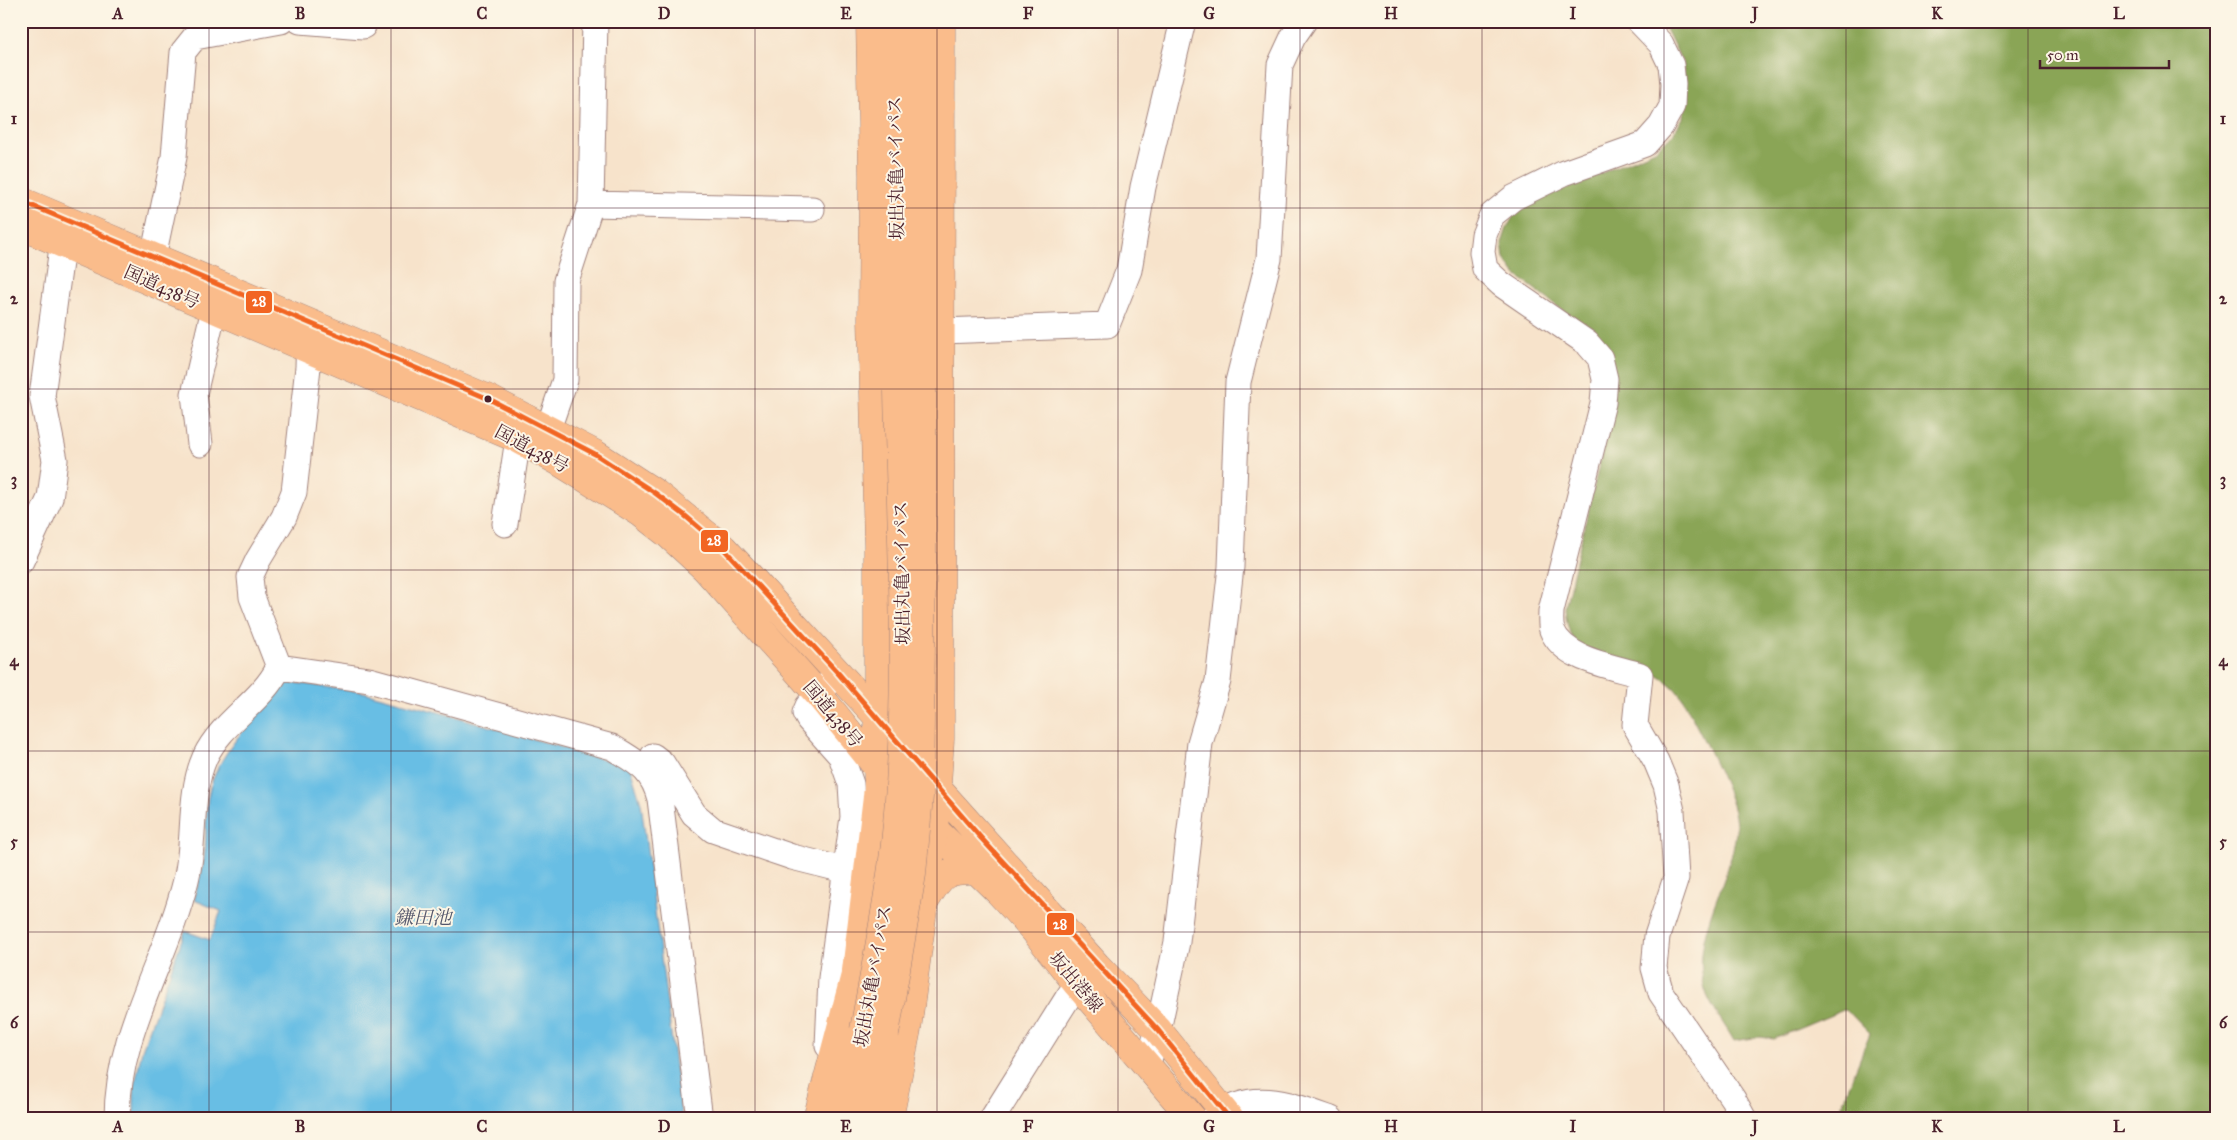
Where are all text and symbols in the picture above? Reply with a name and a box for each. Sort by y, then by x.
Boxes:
text: A [112,4,124,23]
text: B [295,4,305,23]
text: C [477,4,488,23]
text: D [658,4,671,23]
text: E [840,4,852,23]
text: F [1023,4,1034,23]
text: G [1203,4,1215,23]
text: H [1384,4,1398,23]
text: I [1570,4,1577,23]
text: J [1750,4,1759,24]
text: K [1931,4,1943,23]
text: L [2113,4,2125,23]
scale bar [2040,38,2168,70]
text: 50 m [2047,46,2079,64]
street label: 坂出丸亀バイパス [884,96,908,240]
text: 1 [11,109,18,128]
text: 1 [2220,109,2227,128]
street label: 国道438号 [121,261,203,313]
text: 2 [10,289,19,308]
text: 2 [2219,289,2228,308]
line badge: 28 [245,290,273,314]
text: 28 [252,293,266,310]
unlabelled marker [483,394,493,404]
street label: 国道438号 [491,420,573,478]
text: 3 [11,470,17,490]
text: 3 [2220,470,2226,490]
street label: 坂出丸亀バイパス [890,501,914,645]
line badge: 28 [700,529,729,553]
text: 28 [707,532,721,549]
text: 4 [10,651,20,671]
text: 4 [2219,651,2229,671]
street label: 国道438号 [799,676,867,752]
text: 5 [10,832,18,851]
text: 5 [2219,832,2227,851]
street label: 坂出丸亀バイパス [850,903,896,1049]
water label: 鎌田池 [394,906,453,929]
line badge: 28 [1046,912,1075,936]
text: 28 [1053,916,1067,933]
street label: 坂出港線 [1044,947,1108,1017]
text: 6 [10,1013,19,1032]
text: 6 [2219,1013,2228,1032]
text: A [112,1117,124,1136]
text: B [295,1117,305,1136]
text: C [477,1117,488,1136]
text: D [658,1117,671,1136]
text: E [840,1117,852,1136]
text: F [1023,1117,1034,1136]
text: G [1203,1117,1215,1136]
text: H [1384,1117,1398,1136]
text: I [1570,1117,1577,1136]
text: J [1750,1117,1759,1137]
text: K [1931,1117,1943,1136]
text: L [2113,1117,2125,1136]

